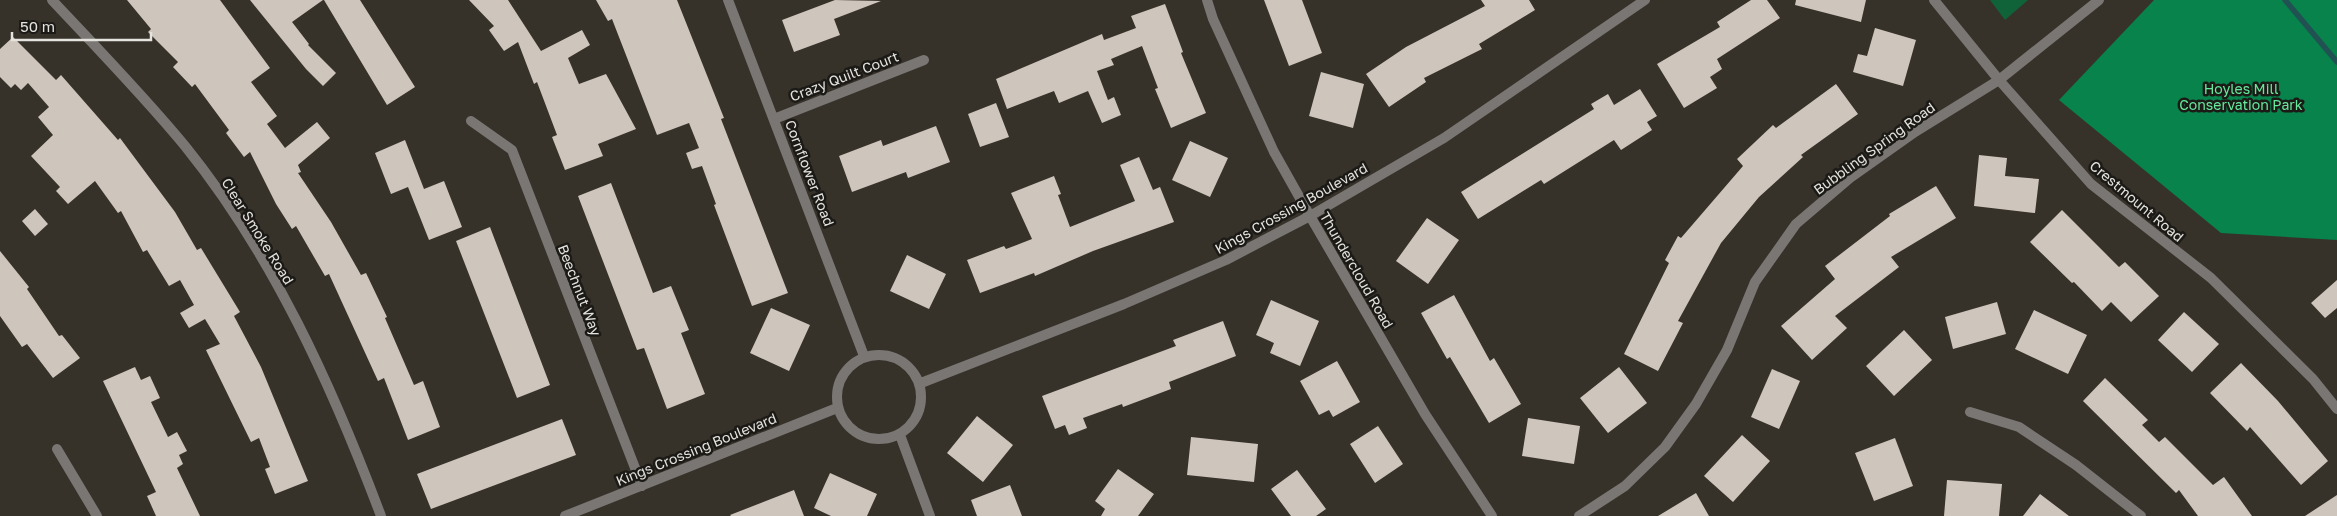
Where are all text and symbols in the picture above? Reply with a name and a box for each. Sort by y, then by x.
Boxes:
scale bar [12,10,151,42]
text: 50 m [20,17,55,35]
street label: Crazy Quilt Court [787,47,901,105]
park label: Hoyles Mill Conservation Park [2179,80,2303,113]
street label: Bubbling Spring Road [1810,98,1938,198]
street label: Cornflower Road [782,118,838,228]
street label: Crestmount Road [2087,157,2187,245]
street label: Kings Crossing Boulevard [1212,159,1370,257]
street label: Clear Smoke Road [218,175,298,287]
street label: Thundercloud Road [1317,209,1397,331]
street label: Beechnut Way [555,242,605,338]
street label: Kings Crossing Boulevard [613,409,779,489]

